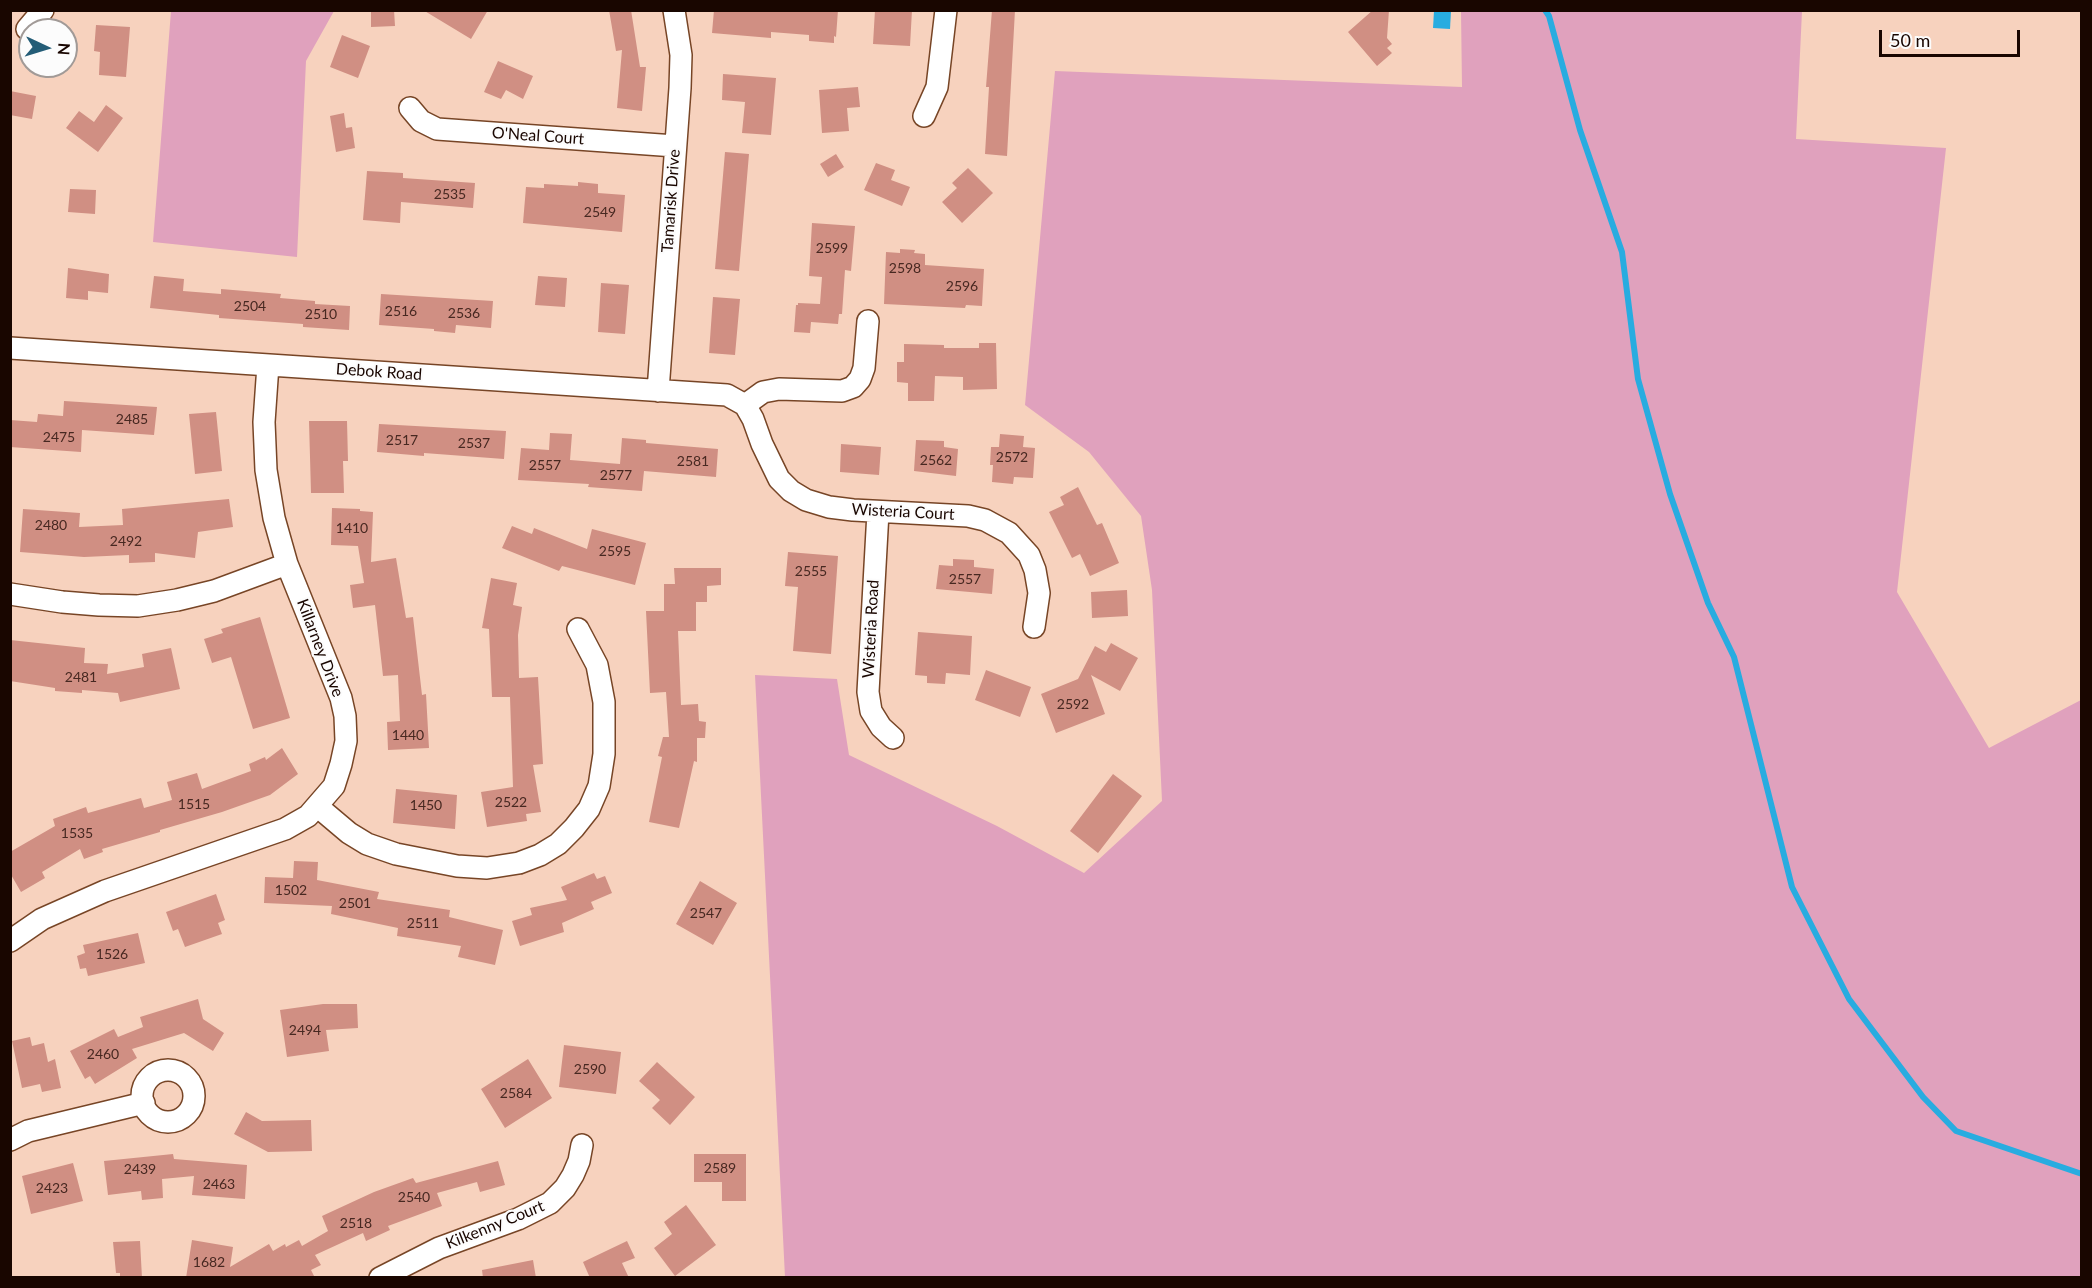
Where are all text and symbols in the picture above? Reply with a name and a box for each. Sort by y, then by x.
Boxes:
north arrow [18,18,78,78]
scale bar [1882,18,2023,56]
text: 50 m [1890,29,1930,51]
text: N [55,42,74,56]
street label: O'Neal Court [491,123,585,149]
street label: Tamarisk Drive [658,149,684,253]
house number: 2535 [434,186,466,202]
house number: 2549 [584,204,616,220]
house number: 2599 [816,240,848,256]
house number: 2598 [889,260,921,276]
house number: 2596 [946,278,978,294]
house number: 2504 [234,298,266,314]
house number: 2516 [385,303,417,319]
house number: 2536 [448,305,480,321]
house number: 2510 [305,306,337,322]
street label: Debok Road [335,359,423,385]
house number: 2485 [116,411,148,427]
house number: 2475 [43,429,75,445]
house number: 2517 [386,432,418,448]
house number: 2537 [458,435,490,451]
house number: 2572 [996,449,1028,465]
house number: 2562 [920,452,952,468]
house number: 2581 [677,453,709,469]
house number: 2557 [529,457,561,473]
house number: 2577 [600,467,632,483]
street label: Wisteria Court [851,500,955,524]
house number: 2480 [35,517,67,533]
house number: 1410 [336,520,368,536]
house number: 2492 [110,533,142,549]
house number: 2595 [599,543,631,559]
house number: 2555 [795,563,827,579]
house number: 2557 [949,571,981,587]
street label: Wisteria Road [859,579,883,679]
street label: Killarney Drive [293,596,347,700]
house number: 2481 [65,669,97,685]
house number: 2592 [1057,696,1089,712]
house number: 1440 [392,727,424,743]
house number: 2522 [495,794,527,810]
house number: 1515 [178,796,210,812]
house number: 1450 [410,797,442,813]
house number: 1535 [61,825,93,841]
house number: 1502 [275,882,307,898]
house number: 2501 [339,895,371,911]
house number: 2547 [690,905,722,921]
house number: 2511 [407,915,439,931]
house number: 1526 [96,946,128,962]
house number: 2494 [289,1022,321,1038]
house number: 2460 [87,1046,119,1062]
house number: 2590 [574,1061,606,1077]
house number: 2584 [500,1085,532,1101]
house number: 2589 [704,1160,736,1176]
house number: 2439 [124,1161,156,1177]
house number: 2463 [203,1176,235,1192]
house number: 2423 [36,1180,68,1196]
house number: 2540 [398,1189,430,1205]
street label: Kilkenny Court [443,1197,547,1253]
house number: 2518 [340,1215,372,1231]
house number: 1682 [193,1254,225,1270]

